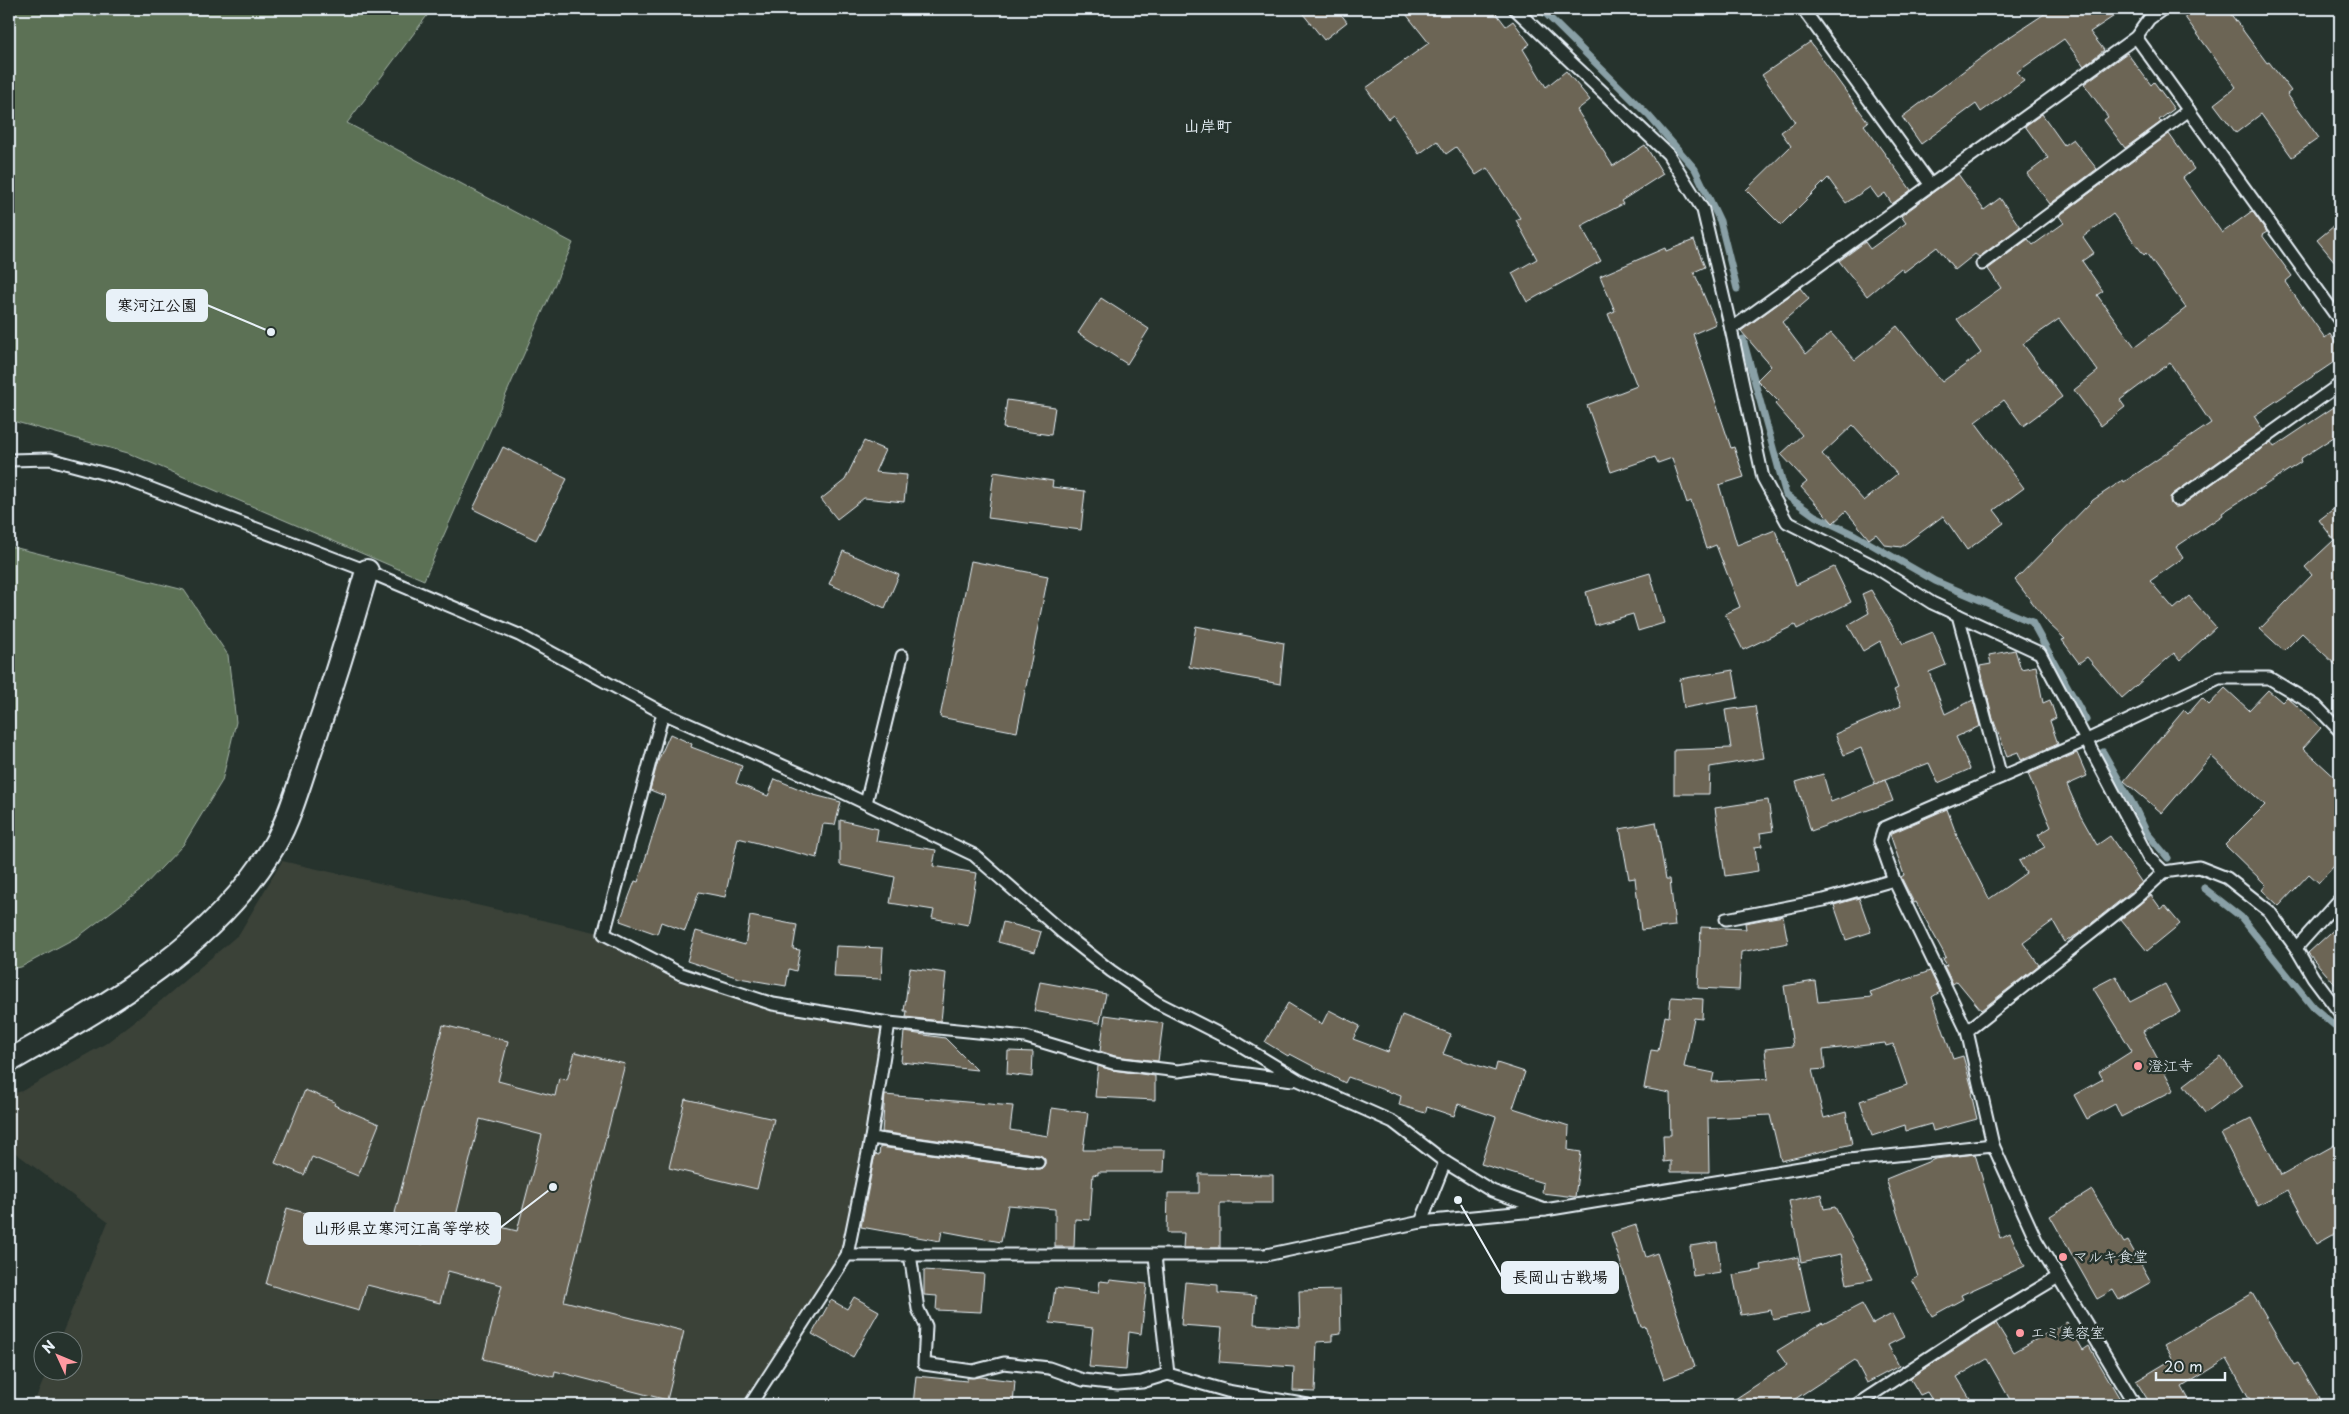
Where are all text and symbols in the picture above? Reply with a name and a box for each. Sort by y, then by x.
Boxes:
district label: 山岸町 [1184,113,1232,137]
callout: 寒河江公園 [107,290,207,321]
text: 寒河江公園 [117,292,197,316]
place label: 澄江寺 [2148,1053,2193,1076]
marker: 澄江寺 [2132,1060,2144,1072]
callout: 山形県立寒河江高等学校 [304,1213,500,1244]
text: 山形県立寒河江高等学校 [314,1215,490,1239]
place label: マルキ食堂 [2073,1244,2148,1267]
marker: マルキ食堂 [2057,1251,2069,1263]
callout: 長岡山古戦場 [1502,1262,1618,1293]
text: 長岡山古戦場 [1512,1264,1608,1288]
place label: エミ美容室 [2030,1320,2105,1343]
marker: エミ美容室 [2014,1327,2026,1339]
north arrow [32,1332,82,1382]
text: N [37,1335,60,1358]
scale bar [2156,1349,2225,1381]
text: 20 m [2164,1354,2203,1377]

